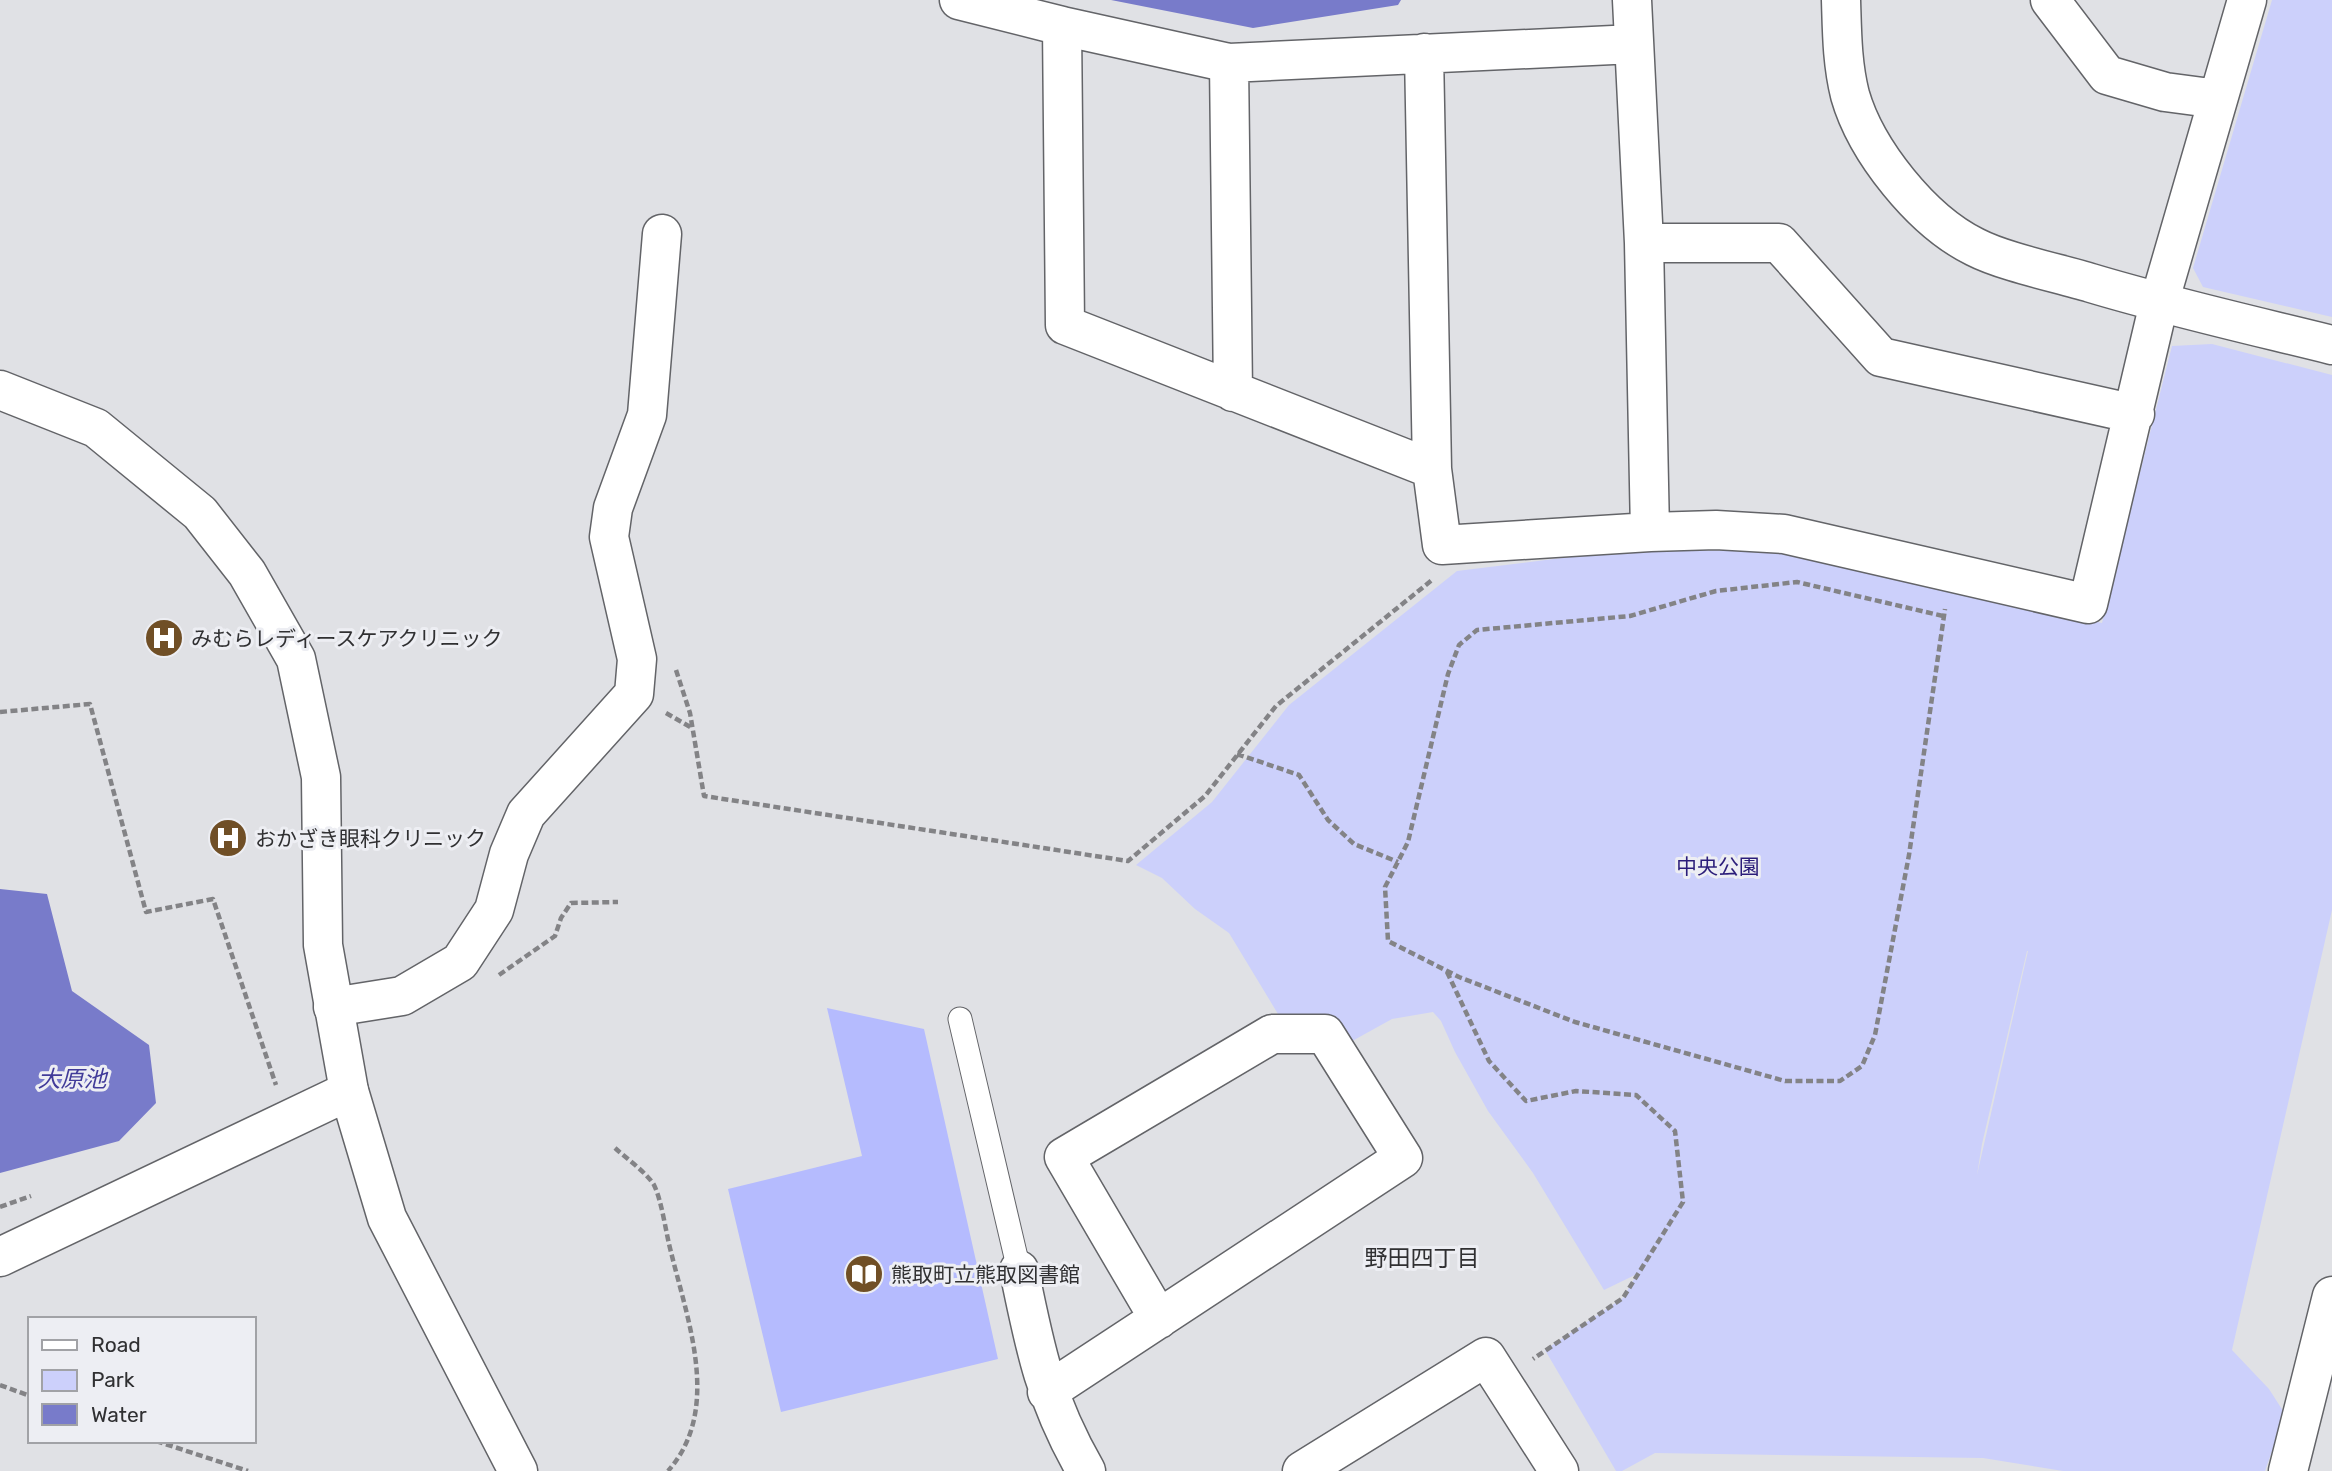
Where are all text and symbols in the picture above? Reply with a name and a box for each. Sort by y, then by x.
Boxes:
hospital icon: みむらレディースケアクリニック [143,617,185,659]
place label: みむらレディースケアクリニック [191,626,502,651]
hospital icon: おかざき眼科クリニック [207,817,249,859]
place label: おかざき眼科クリニック [255,826,486,851]
park label: 中央公園 [1676,854,1760,879]
water label: 大原池 [38,1065,109,1093]
district label: 野田四丁目 [1365,1244,1480,1272]
library icon: 熊取町立熊取図書館 [843,1253,885,1295]
place label: 熊取町立熊取図書館 [891,1262,1080,1287]
legend [28,1317,256,1443]
text: Road [91,1332,141,1357]
text: Park [91,1367,135,1392]
text: Water [91,1402,147,1427]

